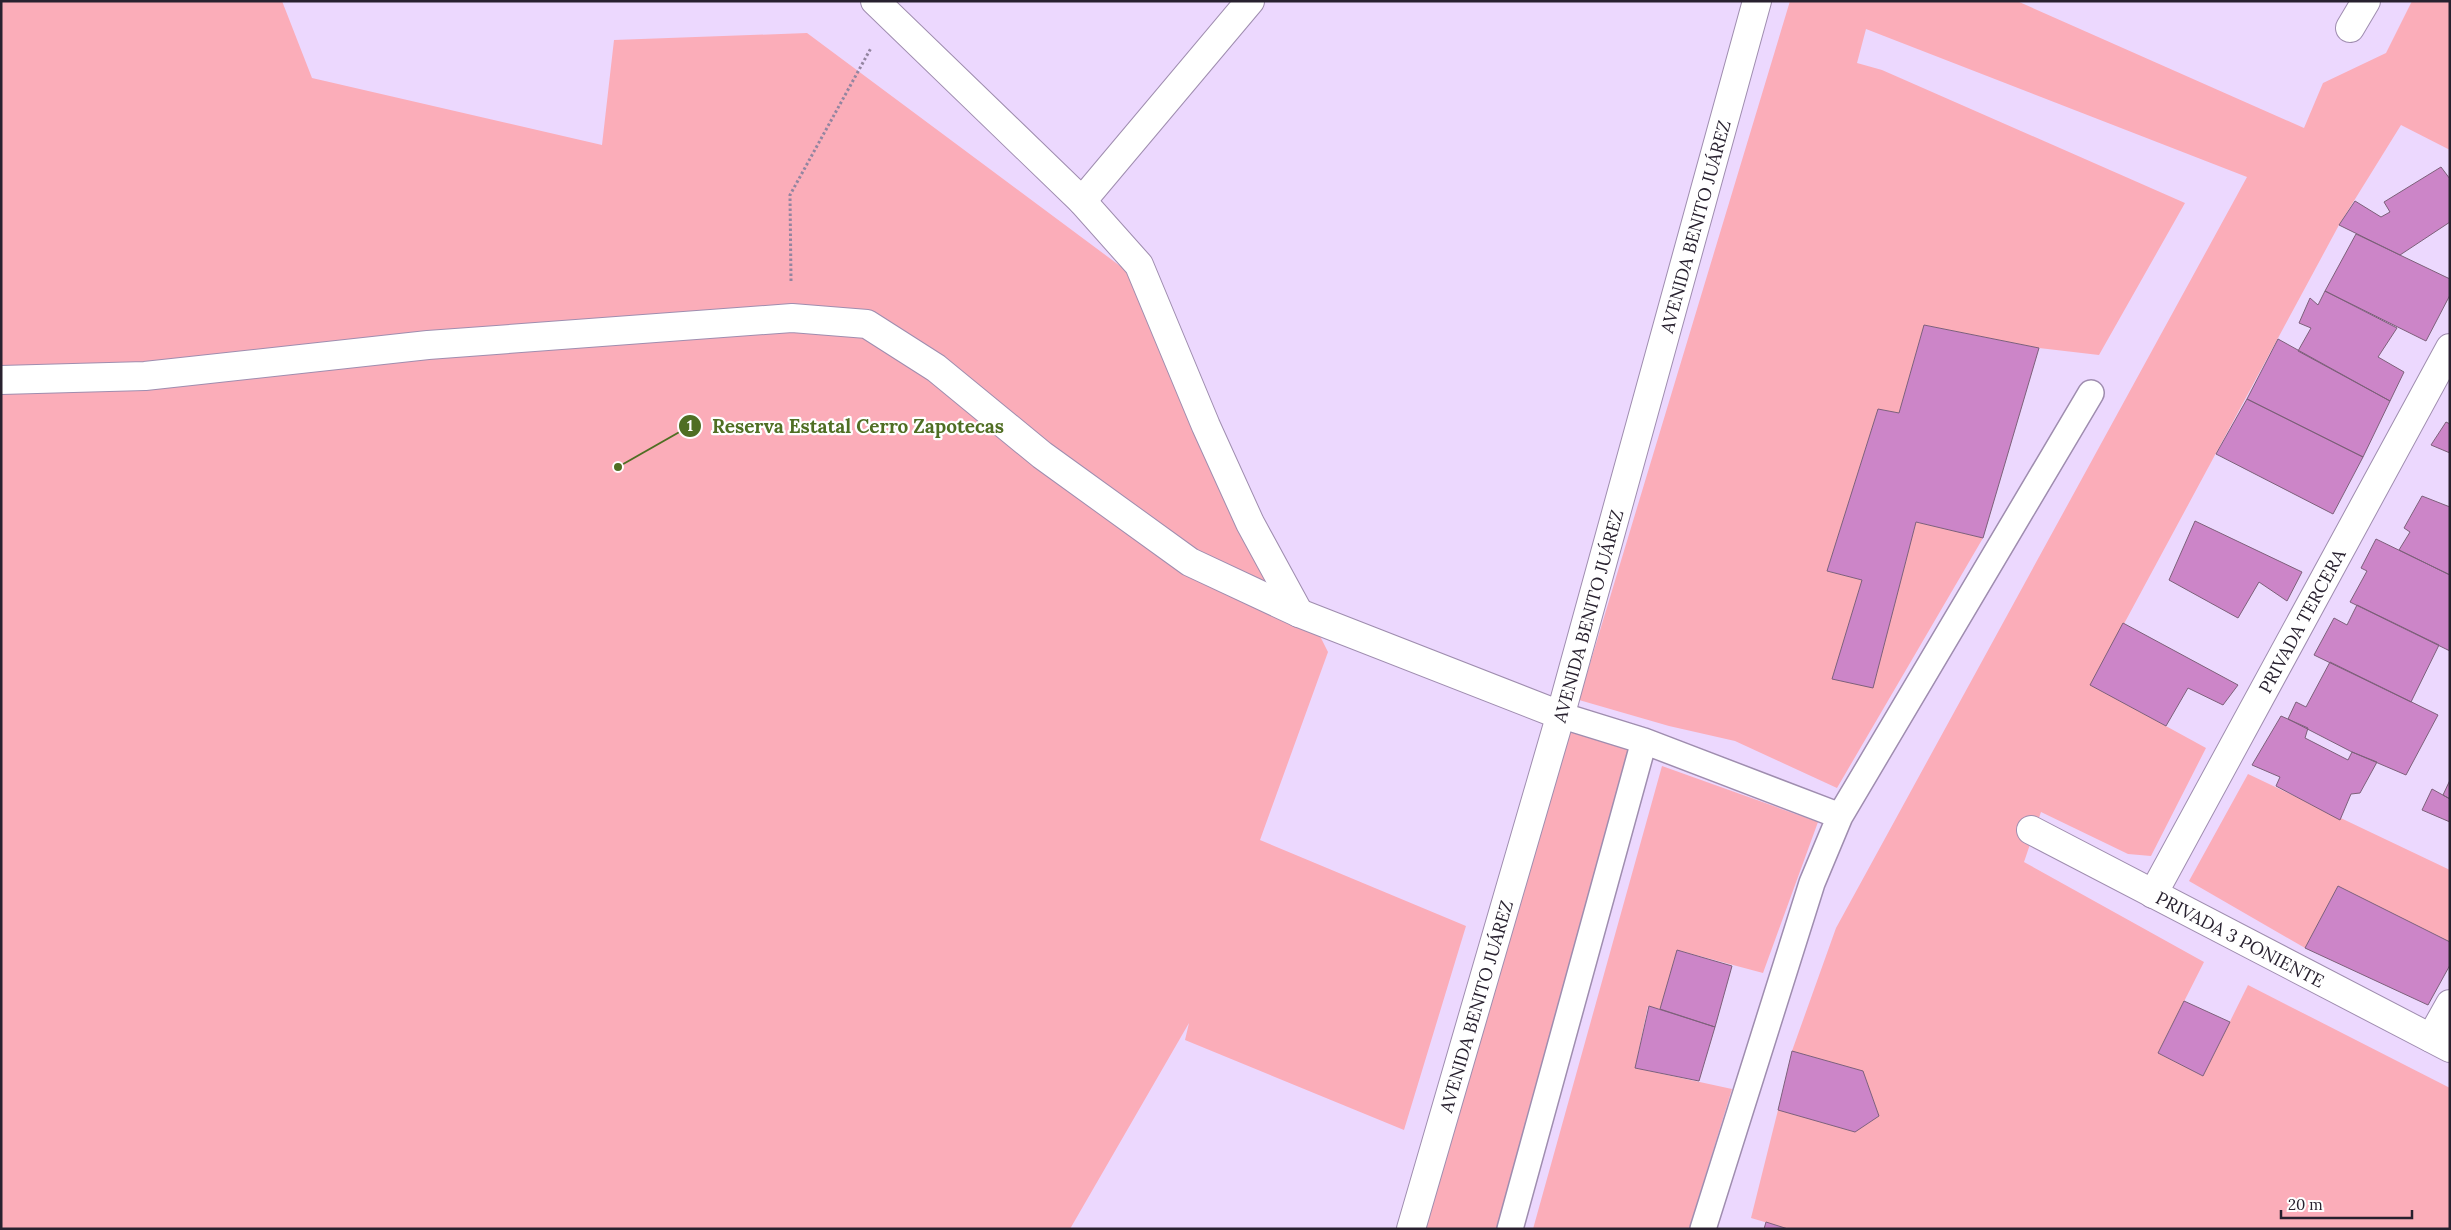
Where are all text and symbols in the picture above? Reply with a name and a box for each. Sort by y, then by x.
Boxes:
street label: AVENIDA BENITO JUÁREZ [1654,118,1735,336]
callout: Reserva Estatal Cerro Zapotecas [677,409,1015,443]
text: Reserva Estatal Cerro Zapotecas [712,414,1004,438]
text: 1 [687,416,693,435]
street label: AVENIDA BENITO JUÁREZ [1547,507,1628,726]
street label: PRIVADA TERCERA [2253,544,2350,697]
street label: PRIVADA 3 PONIENTE [2152,886,2329,992]
street label: AVENIDA BENITO JUÁREZ [1434,898,1518,1116]
scale bar [2281,1188,2412,1220]
text: 20 m [2288,1195,2323,1214]

